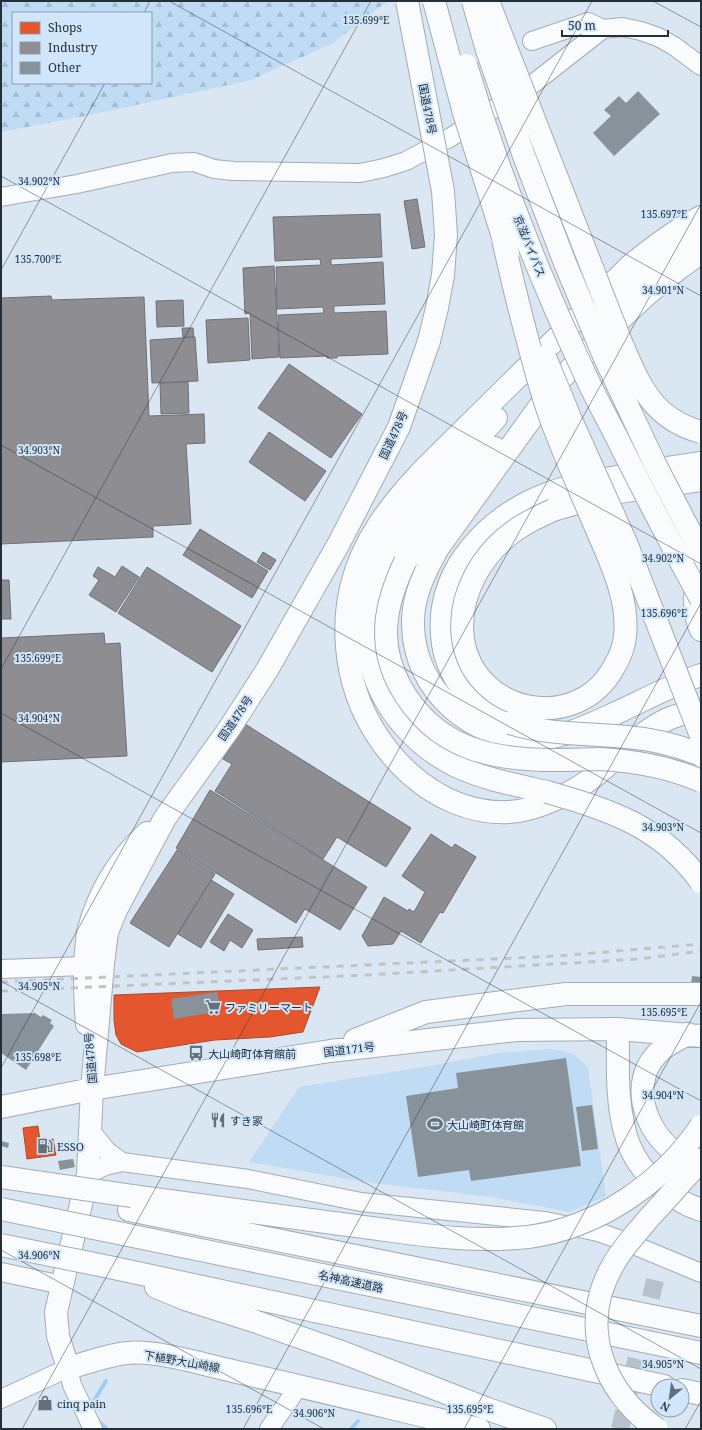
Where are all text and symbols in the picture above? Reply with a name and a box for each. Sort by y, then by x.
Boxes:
legend [12,12,152,84]
scale bar [562,12,668,38]
text: 135.699°E [343,13,389,27]
text: 50 m [568,17,596,34]
text: Shops [48,19,82,36]
text: Industry [48,39,97,56]
text: Other [48,59,81,76]
street label: 国道478号 [416,82,440,136]
text: 34.902°N [18,174,60,188]
text: 135.697°E [641,207,687,221]
street label: 京滋バイパス [511,213,549,279]
text: 135.700°E [15,252,61,266]
text: 34.901°N [642,283,684,297]
street label: 国道478号 [375,409,411,461]
text: 34.903°N [18,443,60,457]
text: 34.902°N [642,551,684,565]
text: 135.696°E [641,606,687,620]
text: 135.699°E [15,651,61,665]
street label: 国道478号 [214,692,256,744]
text: 34.904°N [18,711,60,725]
text: 34.903°N [642,820,684,834]
text: 34.905°N [18,979,60,993]
supermarket icon: ファミリーマート [204,998,222,1016]
place label: ファミリーマート [225,1000,313,1015]
text: 135.695°E [641,1005,687,1019]
street label: 国道478号 [80,1032,100,1084]
street label: 国道171号 [323,1038,375,1060]
bus stop icon: 大山崎町体育館前 [187,1044,205,1062]
place label: 大山崎町体育館前 [208,1046,296,1061]
text: 135.698°E [15,1050,61,1064]
text: 34.904°N [642,1088,684,1102]
restaurant icon: すき家 [209,1111,227,1129]
place label: すき家 [230,1113,263,1128]
sports icon: 大山崎町体育館 [426,1115,444,1133]
place label: 大山崎町体育館 [447,1117,524,1132]
fuel station icon: ESSO [36,1137,54,1155]
place label: ESSO [57,1139,84,1154]
text: 34.906°N [18,1248,60,1262]
street label: 名神高速道路 [317,1267,385,1295]
street label: 下植野大山崎線 [143,1347,221,1375]
text: 34.905°N [642,1357,684,1371]
north arrow [650,1378,690,1418]
shop icon: cinq pain [36,1394,54,1412]
place label: cinq pain [57,1396,106,1411]
text: N [657,1398,672,1416]
text: 135.696°E [226,1402,272,1416]
text: 135.695°E [447,1402,493,1416]
text: 34.906°N [293,1406,335,1420]

